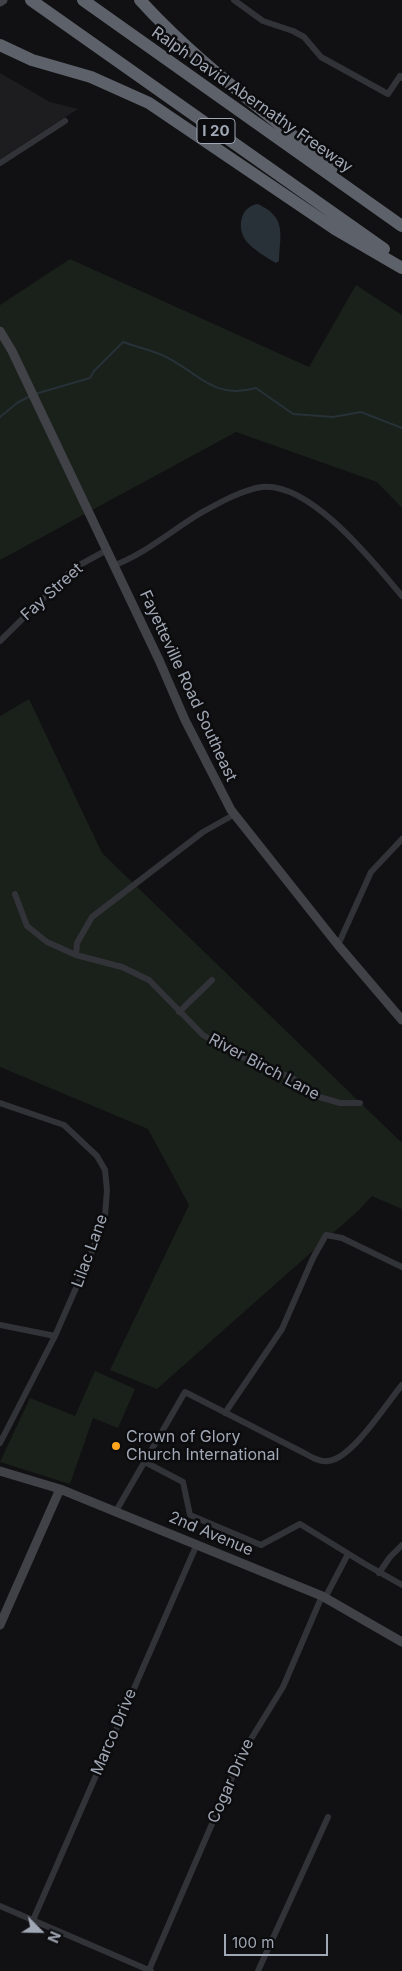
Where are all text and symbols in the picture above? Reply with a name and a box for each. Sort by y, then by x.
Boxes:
street label: Ralph David Abernathy Freeway [148,23,356,177]
road number: I 20 [197,118,235,144]
street label: Fay Street [17,559,87,625]
street label: Fayetteville Road Southeast [135,587,241,785]
street label: River Birch Lane [205,1030,323,1104]
street label: Lilac Lane [68,1212,112,1290]
place label: Crown of Glory Church International [126,1427,279,1465]
marker: Crown of Glory Church International [110,1440,122,1452]
street label: 2nd Avenue [166,1508,256,1560]
street label: Marco Drive [87,1686,141,1778]
street label: Cogar Drive [204,1736,258,1826]
north arrow [15,1906,65,1956]
scale bar [227,1924,331,1956]
text: N [44,1929,64,1945]
text: 100 m [232,1933,274,1952]

